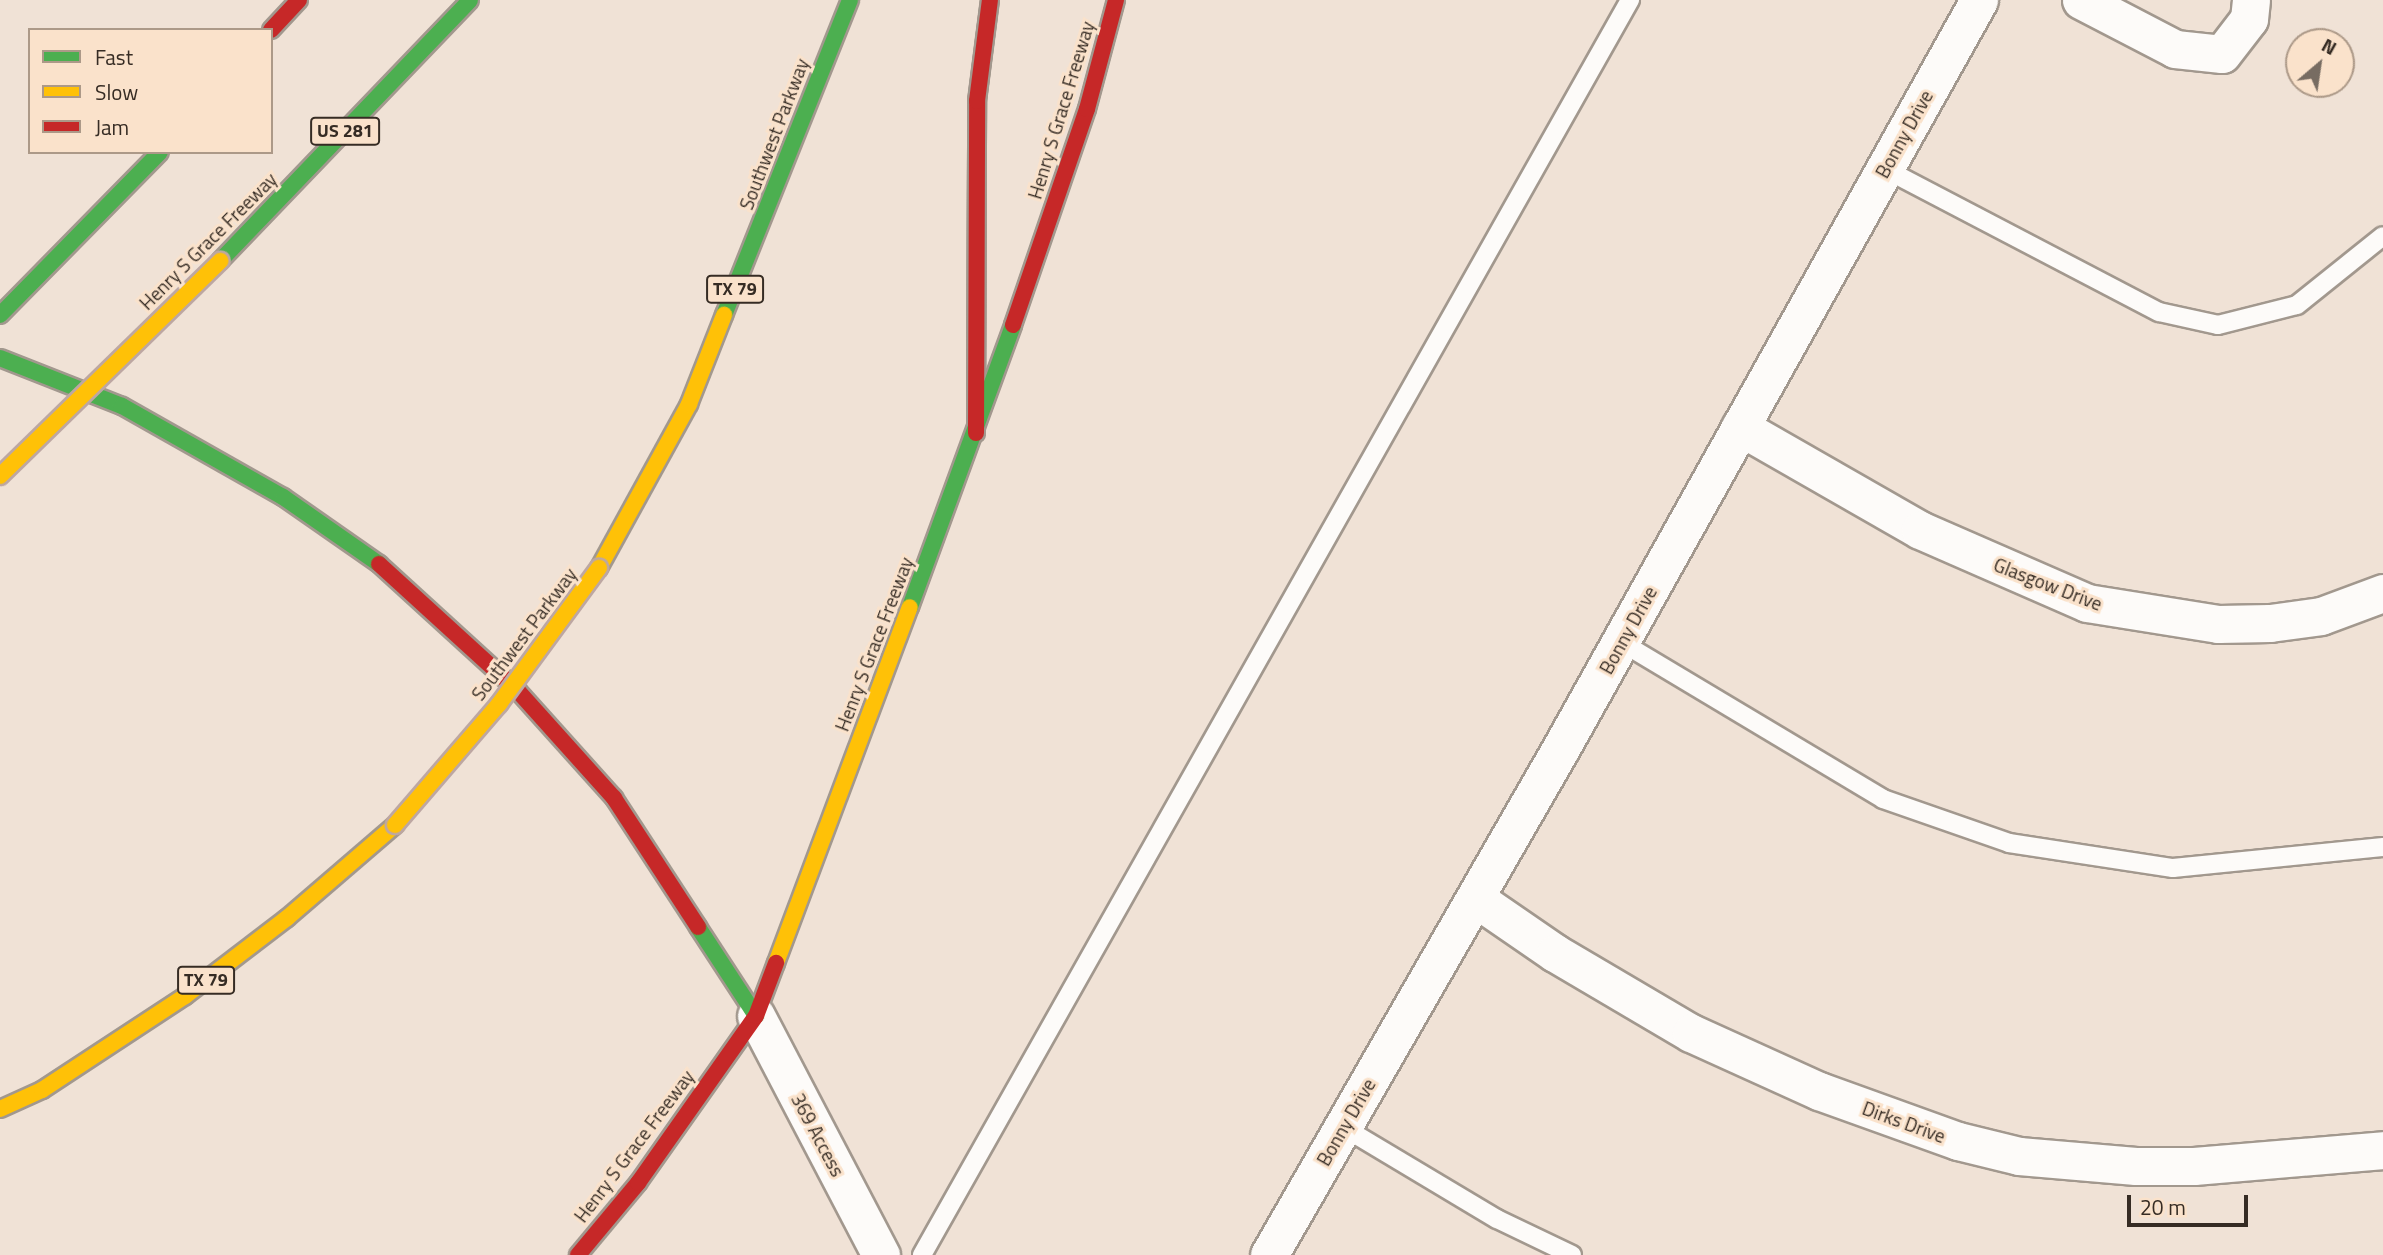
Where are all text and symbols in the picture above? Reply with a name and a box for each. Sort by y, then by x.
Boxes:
street label: Henry S Grace Freeway [1023,18,1099,202]
legend [28,28,273,154]
north arrow [2285,28,2355,98]
text: N [2317,30,2342,62]
text: Fast [95,41,133,73]
street label: Southwest Parkway [735,55,813,213]
text: Slow [95,76,138,108]
street label: Bonny Drive [1871,86,1937,182]
text: Jam [95,111,129,143]
road number: US 281 [310,116,380,146]
street label: Henry S Grace Freeway [135,168,281,314]
road number: TX 79 [705,274,765,304]
street label: Glasgow Drive [1991,553,2105,615]
street label: Henry S Grace Freeway [830,554,918,734]
street label: Southwest Parkway [467,563,581,705]
street label: Bonny Drive [1595,582,1661,678]
road number: TX 79 [176,965,236,995]
street label: Henry S Grace Freeway [569,1065,699,1227]
street label: Bonny Drive [1312,1074,1380,1170]
street label: 369 Access [787,1090,849,1180]
street label: Dirks Drive [1859,1096,1949,1148]
scale bar [2131,1182,2252,1226]
text: 20 m [2140,1191,2186,1223]

